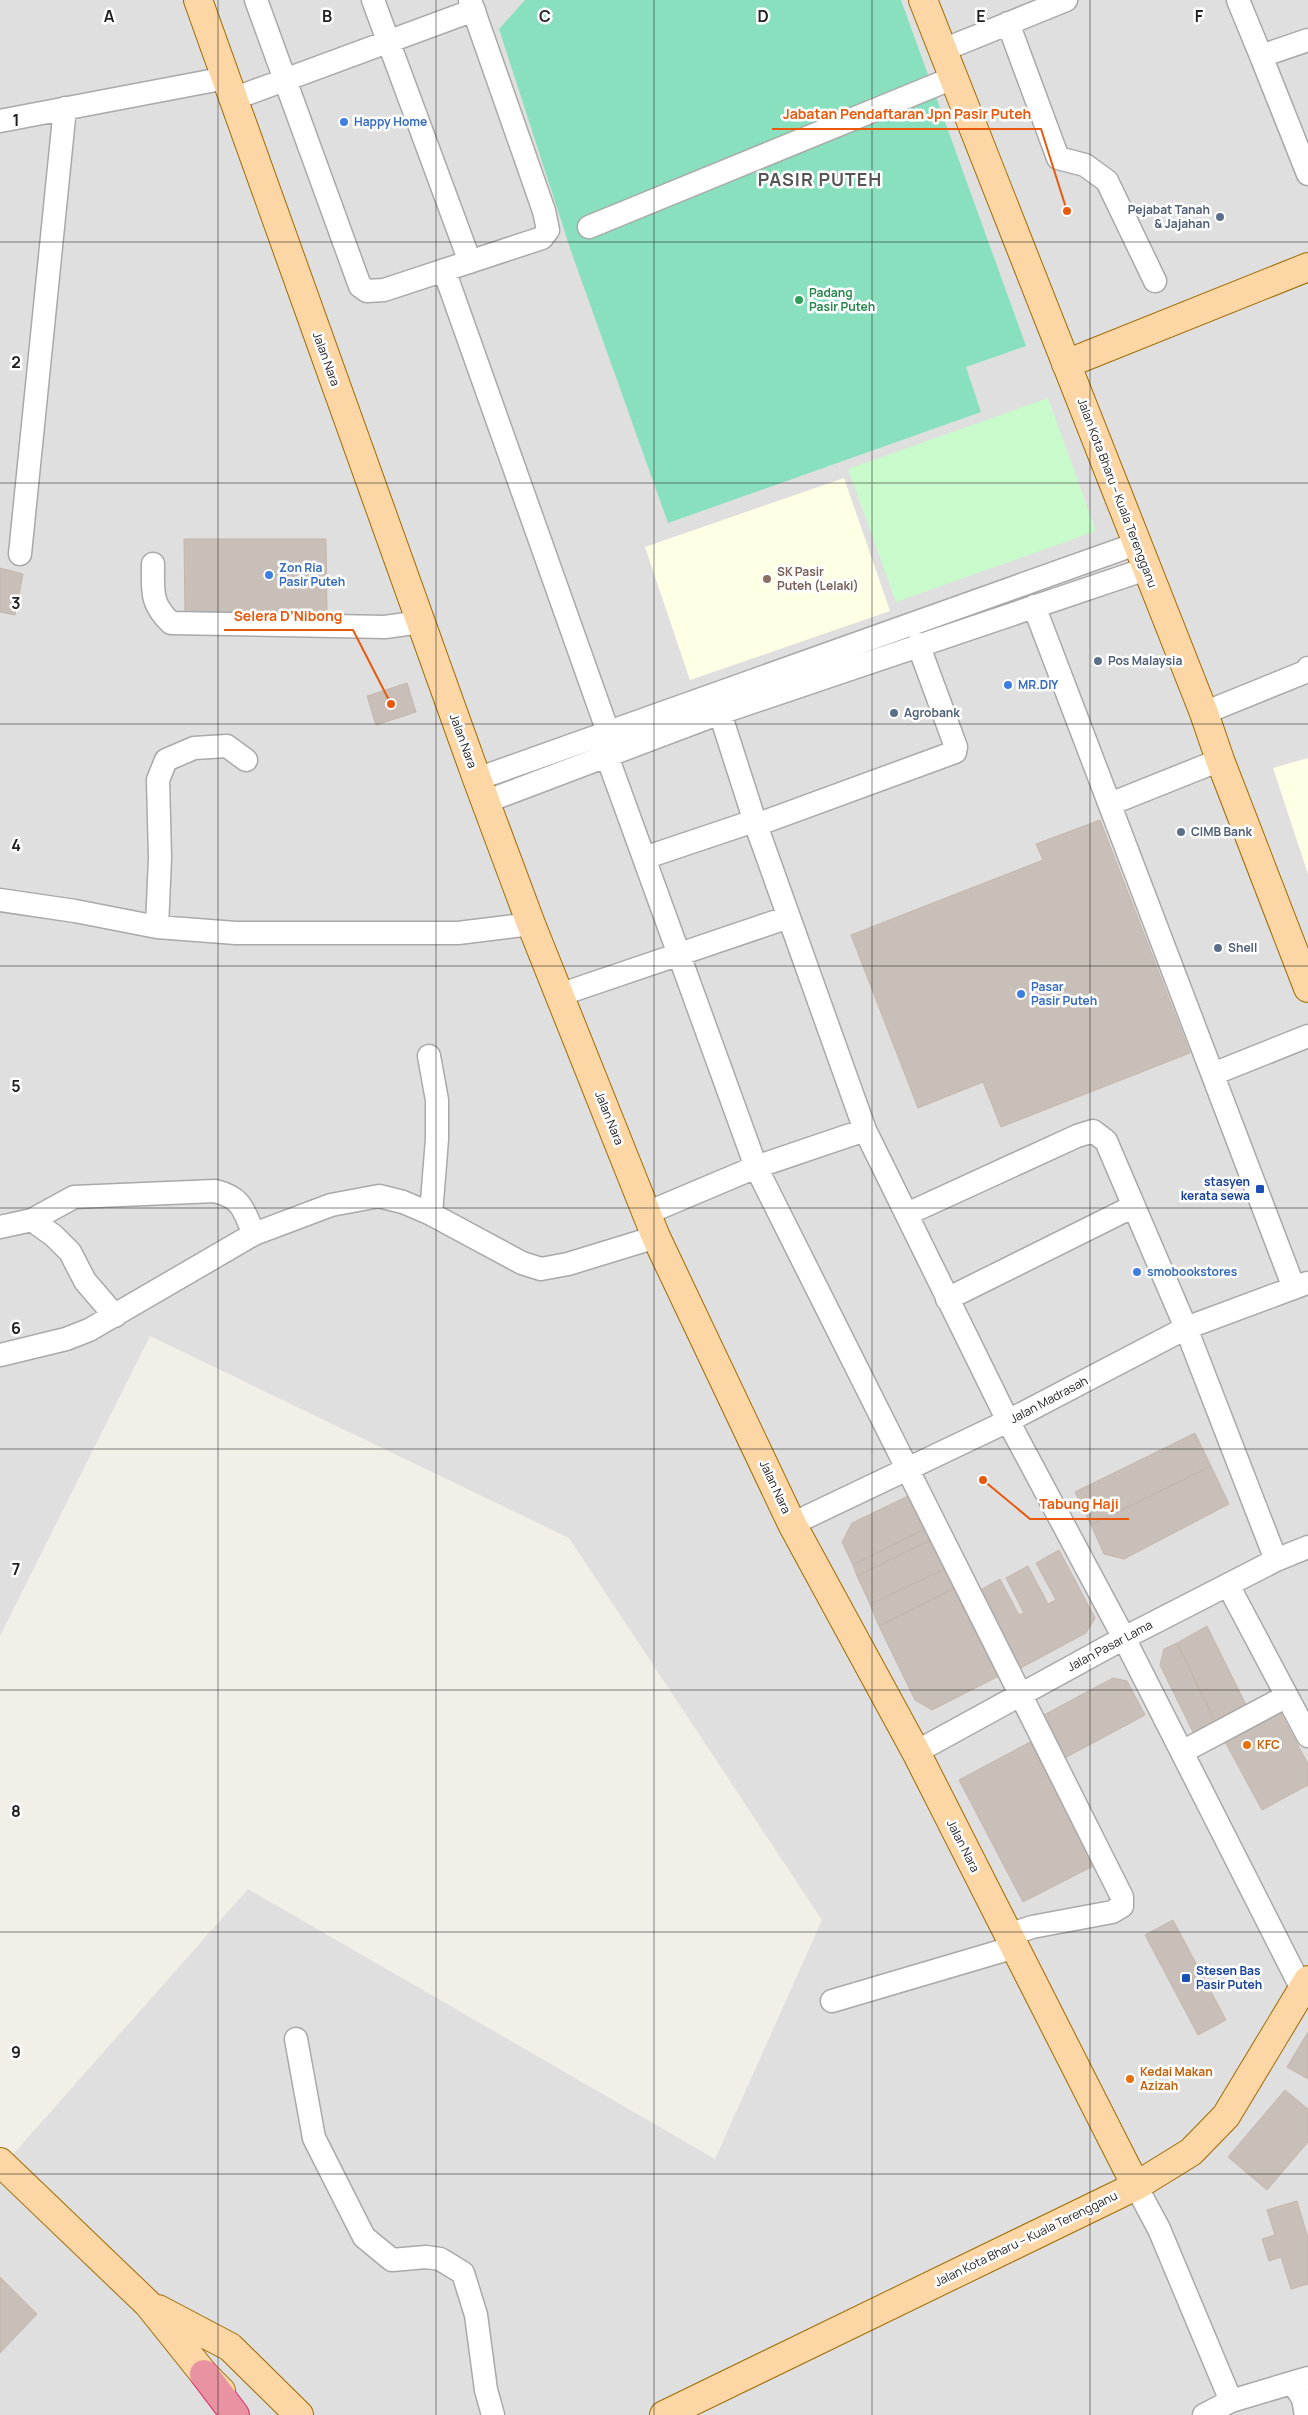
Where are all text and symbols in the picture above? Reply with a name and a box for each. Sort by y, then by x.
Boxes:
text: A [104,5,115,27]
text: B [322,5,332,27]
text: C [539,5,551,27]
text: D [757,5,769,27]
text: E [976,5,986,27]
text: F [1195,5,1204,27]
callout: Jabatan Pendaftaran Jpn Pasir Puteh [772,100,1041,129]
text: Jabatan Pendaftaran Jpn Pasir Puteh [783,104,1031,123]
text: 1 [12,109,20,131]
place label: Happy Home [354,113,427,130]
marker: Happy Home [338,116,350,128]
district label: PASIR PUTEH [758,167,882,191]
place label: Pejabat Tanah & Jajahan [1128,201,1210,232]
marker: Pejabat Tanah & Jajahan [1214,211,1226,223]
place label: Padang Pasir Puteh [809,284,875,315]
marker: Padang Pasir Puteh [793,294,805,306]
street label: Jalan Nara [309,329,344,388]
text: 2 [11,351,21,373]
street label: Jalan Kota Bharu – Kuala Terengganu [1073,396,1162,590]
place label: Zon Ria Pasir Puteh [279,559,345,590]
place label: SK Pasir Puteh (Lelaki) [777,563,859,594]
marker: Zon Ria Pasir Puteh [263,569,275,581]
marker: SK Pasir Puteh (Lelaki) [761,573,773,585]
text: 3 [11,592,21,614]
callout: Selera D’Nibong [224,601,353,630]
text: Selera D’Nibong [234,606,342,625]
place label: Pos Malaysia [1108,652,1182,669]
marker: Pos Malaysia [1092,655,1104,667]
place label: MR.DIY [1018,676,1059,693]
marker: MR.DIY [1002,679,1014,691]
place label: Agrobank [904,704,960,721]
marker: Agrobank [888,707,900,719]
street label: Jalan Nara [446,711,481,770]
place label: CIMB Bank [1191,823,1252,840]
marker: CIMB Bank [1175,826,1187,838]
text: 4 [11,834,21,856]
place label: Shell [1228,939,1257,956]
marker: Shell [1212,942,1224,954]
place label: Pasar Pasir Puteh [1031,978,1097,1009]
marker: Pasar Pasir Puteh [1015,988,1027,1000]
text: 5 [11,1075,21,1097]
street label: Jalan Nara [591,1088,628,1147]
place label: stasyen kerata sewa [1181,1173,1250,1204]
marker: stasyen kerata sewa [1254,1183,1266,1195]
place label: smobookstores [1147,1263,1238,1280]
marker: smobookstores [1131,1266,1143,1278]
text: 6 [11,1317,21,1339]
street label: Jalan Madrasah [1007,1372,1091,1427]
street label: Jalan Nara [756,1457,795,1516]
callout: Tabung Haji [1030,1490,1129,1519]
text: Tabung Haji [1039,1494,1119,1513]
text: 7 [12,1558,20,1580]
street label: Jalan Pasar Lama [1064,1616,1155,1675]
place label: KFC [1257,1736,1280,1753]
marker: KFC [1241,1739,1253,1751]
text: 8 [11,1800,21,1822]
street label: Jalan Nara [943,1817,984,1875]
place label: Stesen Bas Pasir Puteh [1196,1962,1262,1993]
marker: Stesen Bas Pasir Puteh [1180,1972,1192,1984]
text: 9 [11,2041,21,2063]
place label: Kedai Makan Azizah [1140,2063,1213,2094]
marker: Kedai Makan Azizah [1124,2073,1136,2085]
street label: Jalan Kota Bharu – Kuala Terengganu [931,2187,1120,2290]

